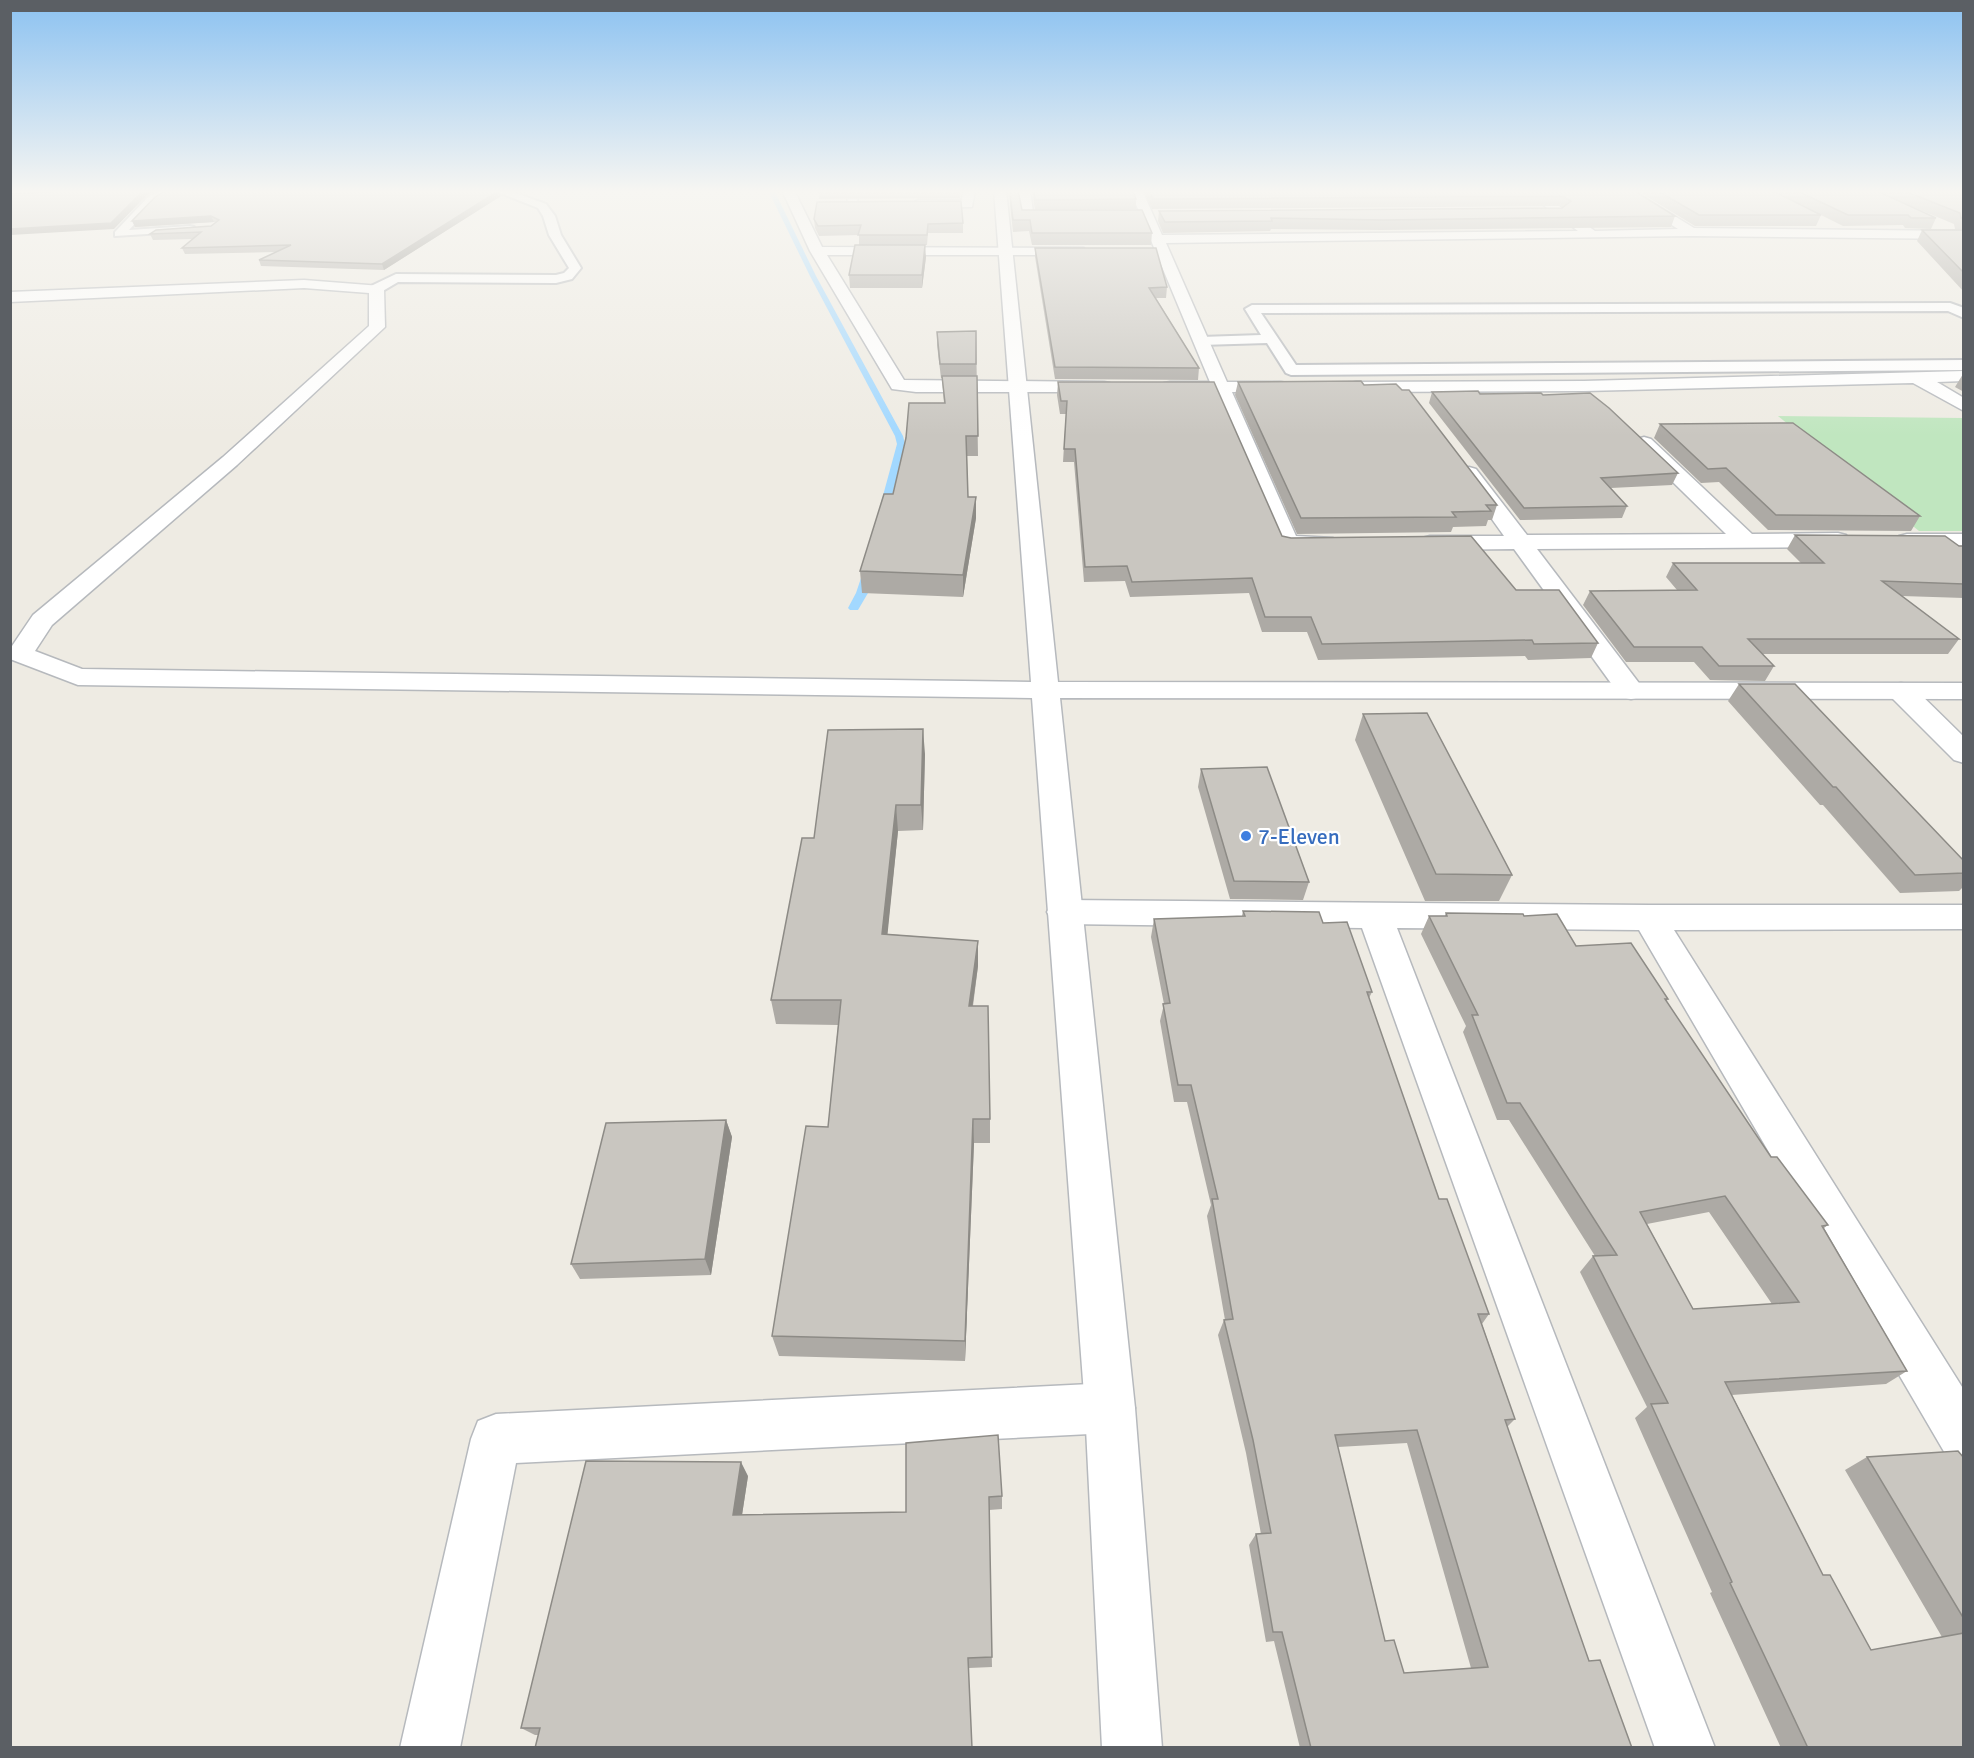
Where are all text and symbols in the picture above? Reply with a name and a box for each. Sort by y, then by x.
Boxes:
place label: 7-Eleven [1258,823,1340,850]
marker: 7-Eleven [1239,829,1253,843]

